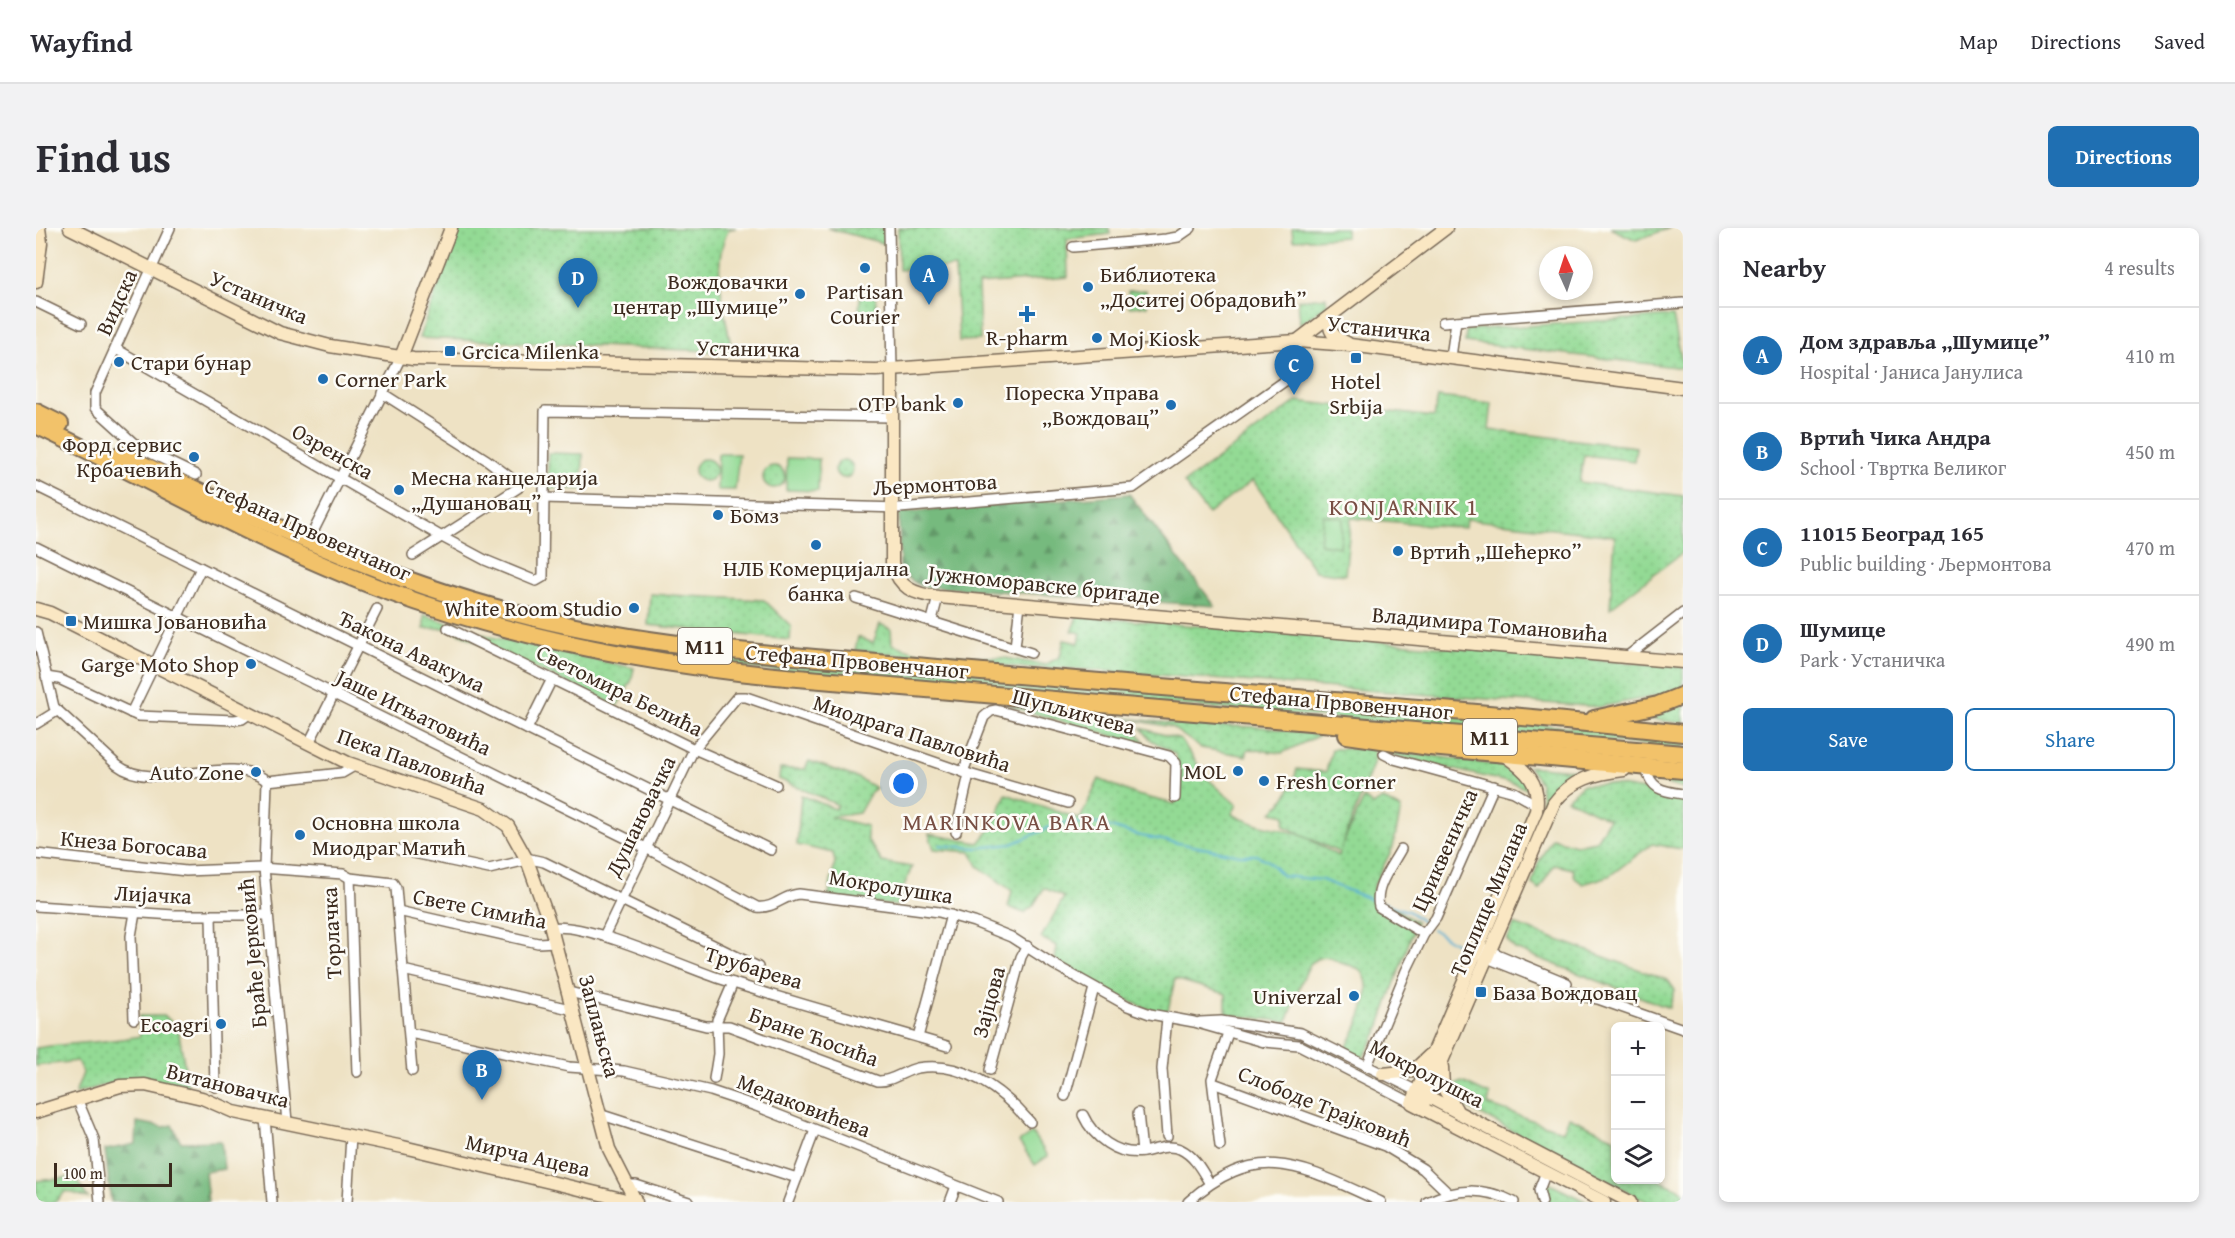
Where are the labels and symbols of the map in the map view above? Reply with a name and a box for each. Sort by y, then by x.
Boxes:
north arrow [1539,246,1593,300]
pin: A [910,256,948,305]
place label: Библиотека „Доситеј Обрадовић” [1100,258,1306,315]
pin: D [558,259,598,308]
marker: Partisan Courier [858,261,872,275]
street label: Устаничка [205,262,314,332]
street label: Видска [87,263,145,340]
place label: Вождовачки центар „Шумице” [613,265,788,322]
place label: Partisan Courier [827,275,904,332]
marker: Библиотека „Доситеј Обрадовић” [1081,280,1095,294]
marker: Вождовачки центар „Шумице” [793,287,807,301]
marker: R-pharm [1020,307,1034,321]
street label: Устаничка [1326,307,1433,349]
place label: R-pharm [986,321,1068,353]
place label: Moj Kiosk [1109,322,1200,354]
street label: Устаничка [696,331,801,365]
marker: Moj Kiosk [1090,331,1104,345]
place label: Grcica Milenka [462,335,600,367]
marker: Grcica Milenka [443,344,457,358]
place label: Стари бунар [131,346,252,378]
pin: C [1274,346,1314,395]
marker: Hotel Srbija [1349,351,1363,365]
marker: Стари бунар [112,355,126,369]
place label: Corner Park [335,363,447,395]
place label: Hotel Srbija [1329,365,1383,422]
marker: Corner Park [316,372,330,386]
place label: Пореска Управа „Вождовац” [1005,376,1160,433]
place label: OTP bank [858,387,947,419]
marker: OTP bank [951,396,965,410]
marker: Пореска Управа „Вождовац” [1164,398,1178,412]
street label: Озренска [286,415,380,488]
place label: Форд сервис Крбачевић [62,428,183,485]
marker: Форд сервис Крбачевић [187,450,201,464]
place label: Месна канцеларија „Душановац” [411,461,598,518]
street label: Љермонтова [872,465,998,503]
street label: Стефана Првовенчаног [199,469,417,589]
marker: Месна канцеларија „Душановац” [392,483,406,497]
district label: KONJARNIK 1 [1329,489,1479,524]
place label: Бомз [730,499,779,531]
marker: Бомз [711,508,725,522]
place label: Вртић „Шећерко” [1410,535,1582,567]
marker: НЛБ Комерцијална банка [809,538,823,552]
marker: Вртић „Шећерко” [1391,544,1405,558]
place label: НЛБ Комерцијална банка [723,552,909,609]
street label: Јужноморавске бригаде [923,556,1162,612]
place label: White Room Studio [444,592,622,624]
street label: Владимира Томановића [1371,598,1610,650]
marker: White Room Studio [627,601,641,615]
street label: Ђакона Авакума [333,602,491,701]
place label: Мишка Јовановића [83,605,267,637]
marker: Мишка Јовановића [64,614,78,628]
road number: M11 [678,628,732,664]
street label: Стефана Првовенчаног [744,635,970,687]
street label: Светомира Белића [531,636,709,744]
place label: Garge Moto Shop [81,648,239,680]
marker: Garge Moto Shop [244,657,258,671]
street label: Јаше Игњатовића [328,659,497,764]
street label: Стефана Првовенчаног [1228,676,1454,728]
street label: Шупљикчева [1009,679,1140,743]
street label: Миодрага Павловића [809,686,1015,780]
street label: Пека Павловића [333,719,492,803]
road number: M11 [1463,719,1517,755]
street label: Душановачка [596,749,683,883]
place label: MOL [1184,755,1226,787]
place label: Auto Zone [149,756,244,788]
marker: MOL [1231,764,1245,778]
marker: Auto Zone [249,765,263,779]
place label: Fresh Corner [1276,765,1396,797]
your location [889,769,918,798]
marker: Fresh Corner [1257,774,1271,788]
street label: Цриквеничка [1403,783,1486,916]
district label: MARINKOVA BARA [902,804,1112,839]
place label: Основна школа Миодраг Матић [312,806,466,863]
street label: Топлице Милана [1441,816,1535,981]
street label: Кнеза Богосава [59,822,209,866]
marker: Основна школа Миодраг Матић [293,828,307,842]
street label: Мокролушка [827,860,956,912]
street label: Лијачка [114,876,193,912]
street label: Браће Јерковић [229,876,274,1029]
street label: Свете Симића [410,879,550,937]
street label: Торлачка [313,886,349,980]
street label: Трубарева [701,937,807,997]
street label: Зајцова [963,962,1013,1041]
street label: Заплањска [571,971,629,1081]
place label: База Вождовац [1493,976,1638,1008]
place label: Univerzal [1253,980,1342,1012]
marker: База Вождовац [1474,985,1488,999]
marker: Univerzal [1347,989,1361,1003]
street label: Бране Ћосића [745,998,884,1074]
place label: Ecoagri [140,1008,209,1040]
marker: Ecoagri [214,1017,228,1031]
street label: Мокролушка [1364,1030,1490,1116]
pin: B [462,1050,502,1100]
street label: Витановачка [163,1054,293,1116]
street label: Слободе Трајковић [1234,1057,1417,1156]
street label: Медаковићева [733,1065,876,1145]
street label: Мирча Ацева [463,1125,594,1185]
scale bar [54,1160,172,1188]

